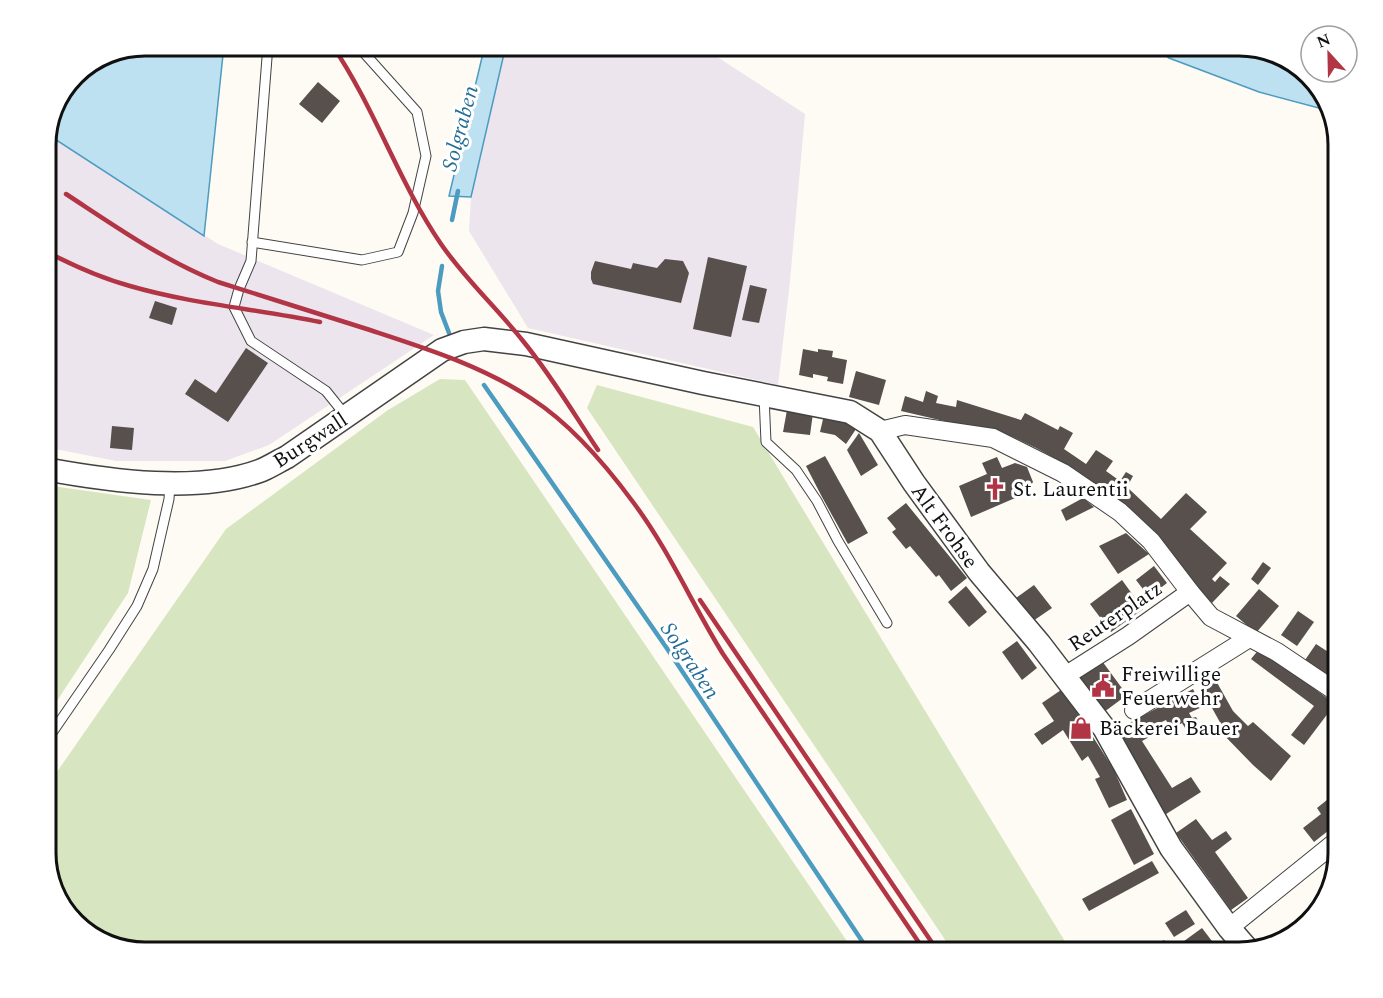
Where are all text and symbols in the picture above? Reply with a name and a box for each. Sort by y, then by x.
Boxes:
north arrow [1299,24,1359,84]
text: N [1313,27,1334,55]
water label: Solgraben [433,82,488,175]
street label: Burgwall [267,405,354,477]
place label: St. Laurentii [1013,474,1129,506]
church icon: St. Laurentii [982,476,1008,502]
street label: Alt Frohse [903,478,986,576]
street label: Reuterplatz [1062,573,1169,660]
water label: Solgraben [652,615,728,707]
place label: Freiwillige Feuerwehr [1121,659,1221,715]
public building icon: Freiwillige Feuerwehr [1090,673,1116,699]
place label: Bäckerei Bauer [1099,713,1239,745]
shop icon: Bäckerei Bauer [1068,715,1094,741]

